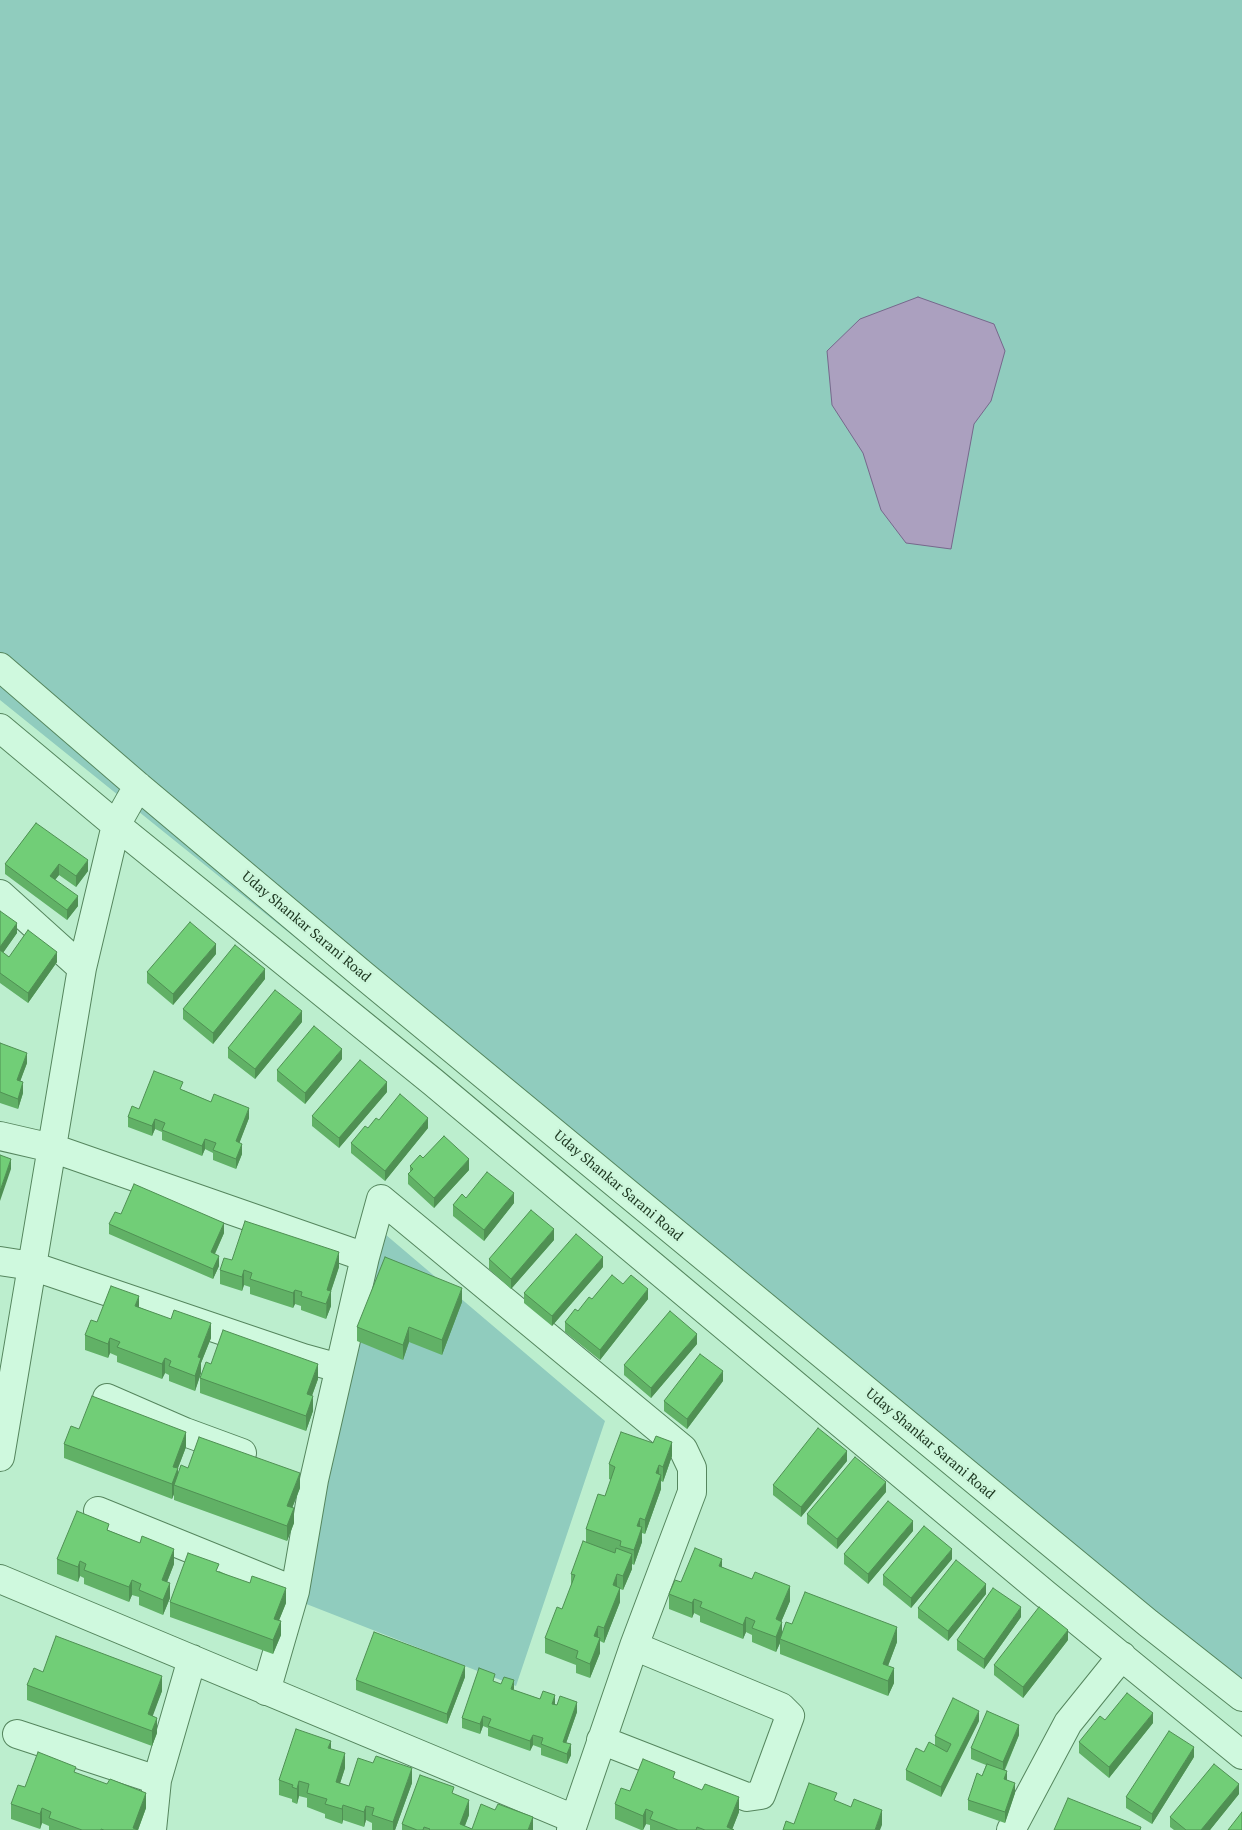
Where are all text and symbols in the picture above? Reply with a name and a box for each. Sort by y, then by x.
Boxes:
street label: Uday Shankar Sarani Road [238,868,374,986]
street label: Uday Shankar Sarani Road [550,1127,686,1245]
street label: Uday Shankar Sarani Road [862,1385,998,1503]

